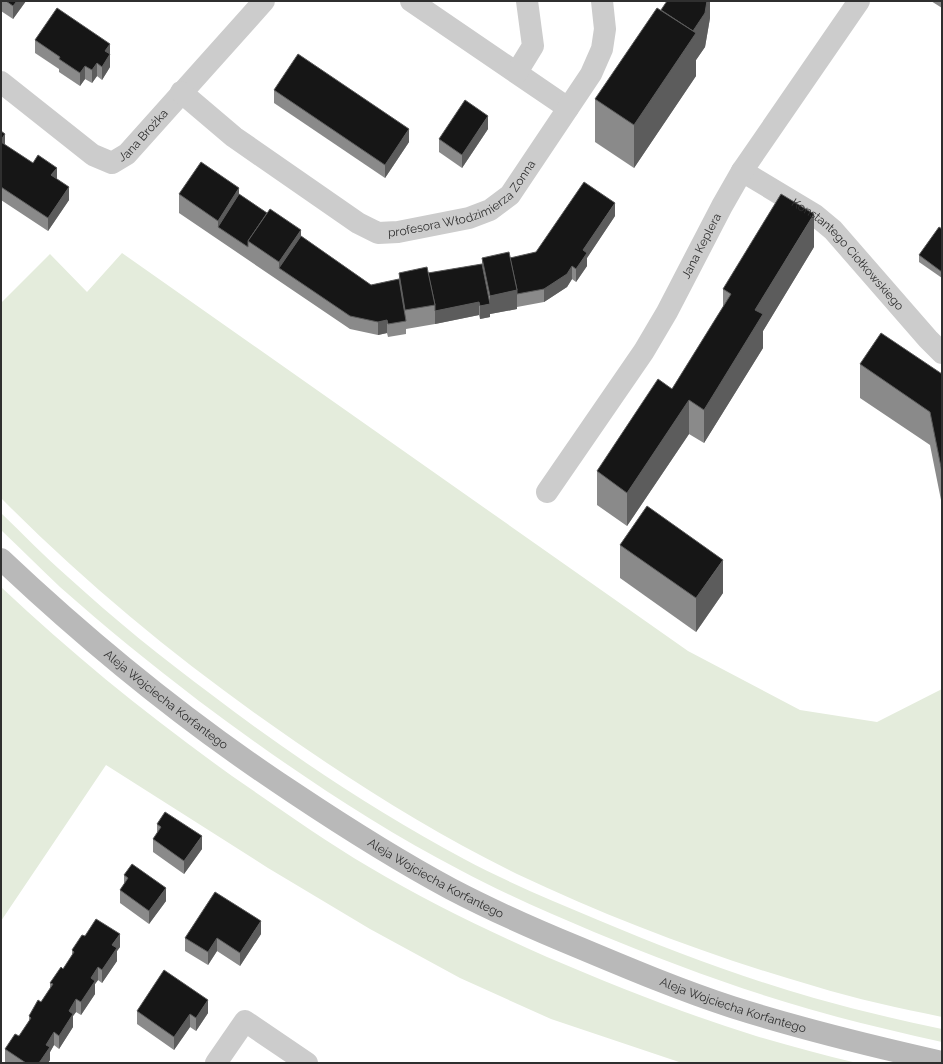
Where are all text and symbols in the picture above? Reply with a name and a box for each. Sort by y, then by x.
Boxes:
street label: Jana Brożka [116,106,171,165]
street label: profesora Włodzimierza Zonna [388,157,538,239]
street label: Konstantego Ciołkowskiego [789,195,907,313]
street label: Jana Keplera [679,211,724,281]
street label: Aleja Wojciecha Korfantego [101,647,231,752]
street label: Aleja Wojciecha Korfantego [365,835,506,921]
street label: Aleja Wojciecha Korfantego [658,975,808,1035]

